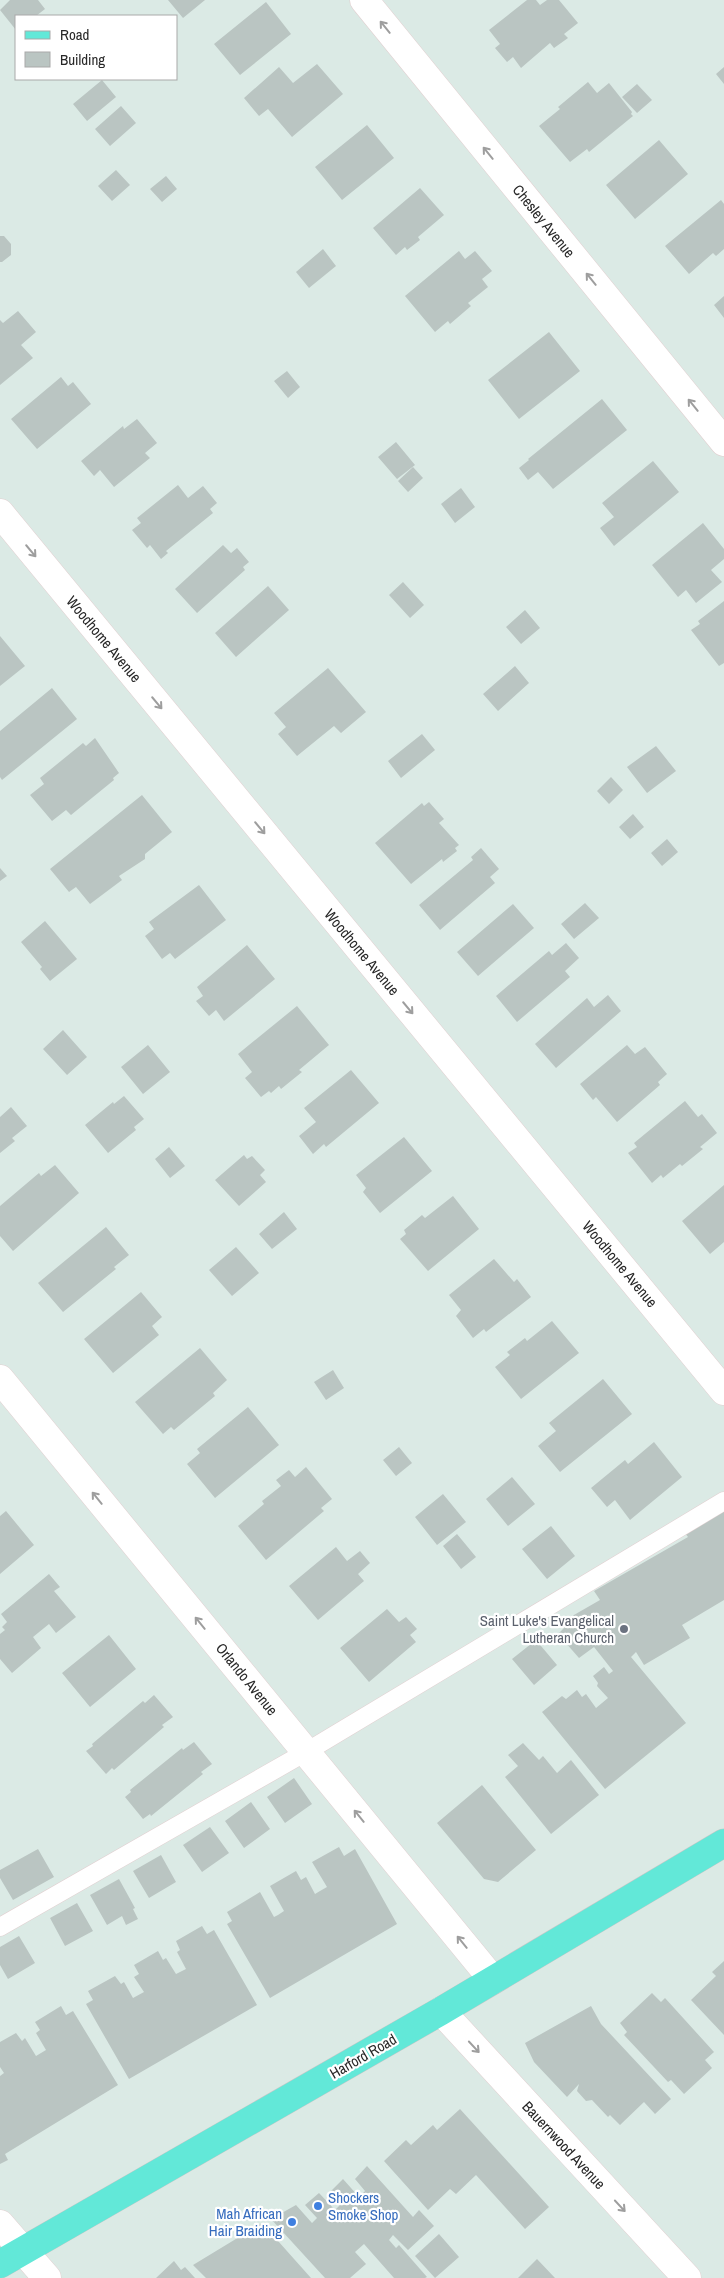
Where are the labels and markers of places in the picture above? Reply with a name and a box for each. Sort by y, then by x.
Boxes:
place label: Saint Luke's Evangelical Lutheran Church [480,1610,614,1648]
marker: Saint Luke's Evangelical Lutheran Church [618,1623,630,1635]
place label: Shockers Smoke Shop [328,2187,399,2225]
marker: Shockers Smoke Shop [312,2200,324,2212]
place label: Mah African Hair Braiding [209,2203,282,2241]
marker: Mah African Hair Braiding [286,2216,298,2228]

